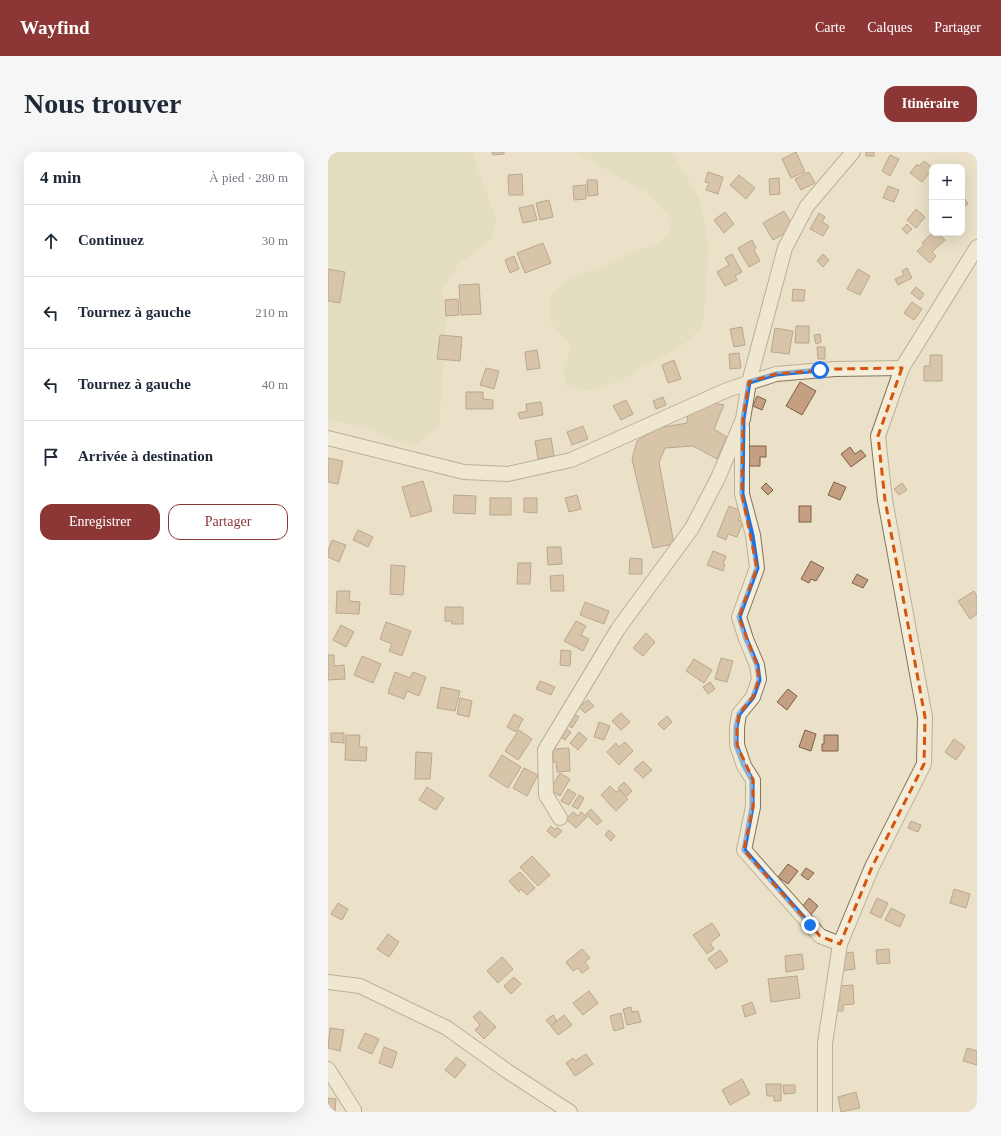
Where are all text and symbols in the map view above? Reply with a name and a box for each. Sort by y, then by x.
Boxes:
text: Wayfind [20,17,90,38]
text: Carte [815,20,845,35]
text: Calques [867,20,912,35]
text: Partager [934,20,981,35]
button: Itinéraire [884,86,977,122]
text: Nous trouver [24,88,181,119]
map controls [929,164,965,236]
button: + [929,164,965,200]
text: 4 min [40,168,81,187]
text: À pied · 280 m [209,170,288,185]
button: − [929,200,965,236]
icon: ahead [40,230,62,252]
text: Continuez [78,232,144,248]
text: 30 m [262,233,288,248]
icon: left [40,302,62,324]
text: Tournez à gauche [78,304,191,320]
text: 210 m [255,305,288,320]
route start [811,361,829,379]
icon: left [40,374,62,396]
text: Tournez à gauche [78,376,191,392]
text: 40 m [262,377,288,392]
icon: arrive [40,446,62,468]
text: Arrivée à destination [78,448,213,464]
button: Enregistrer [40,504,160,540]
button: Partager [168,504,288,540]
route end [801,916,819,934]

